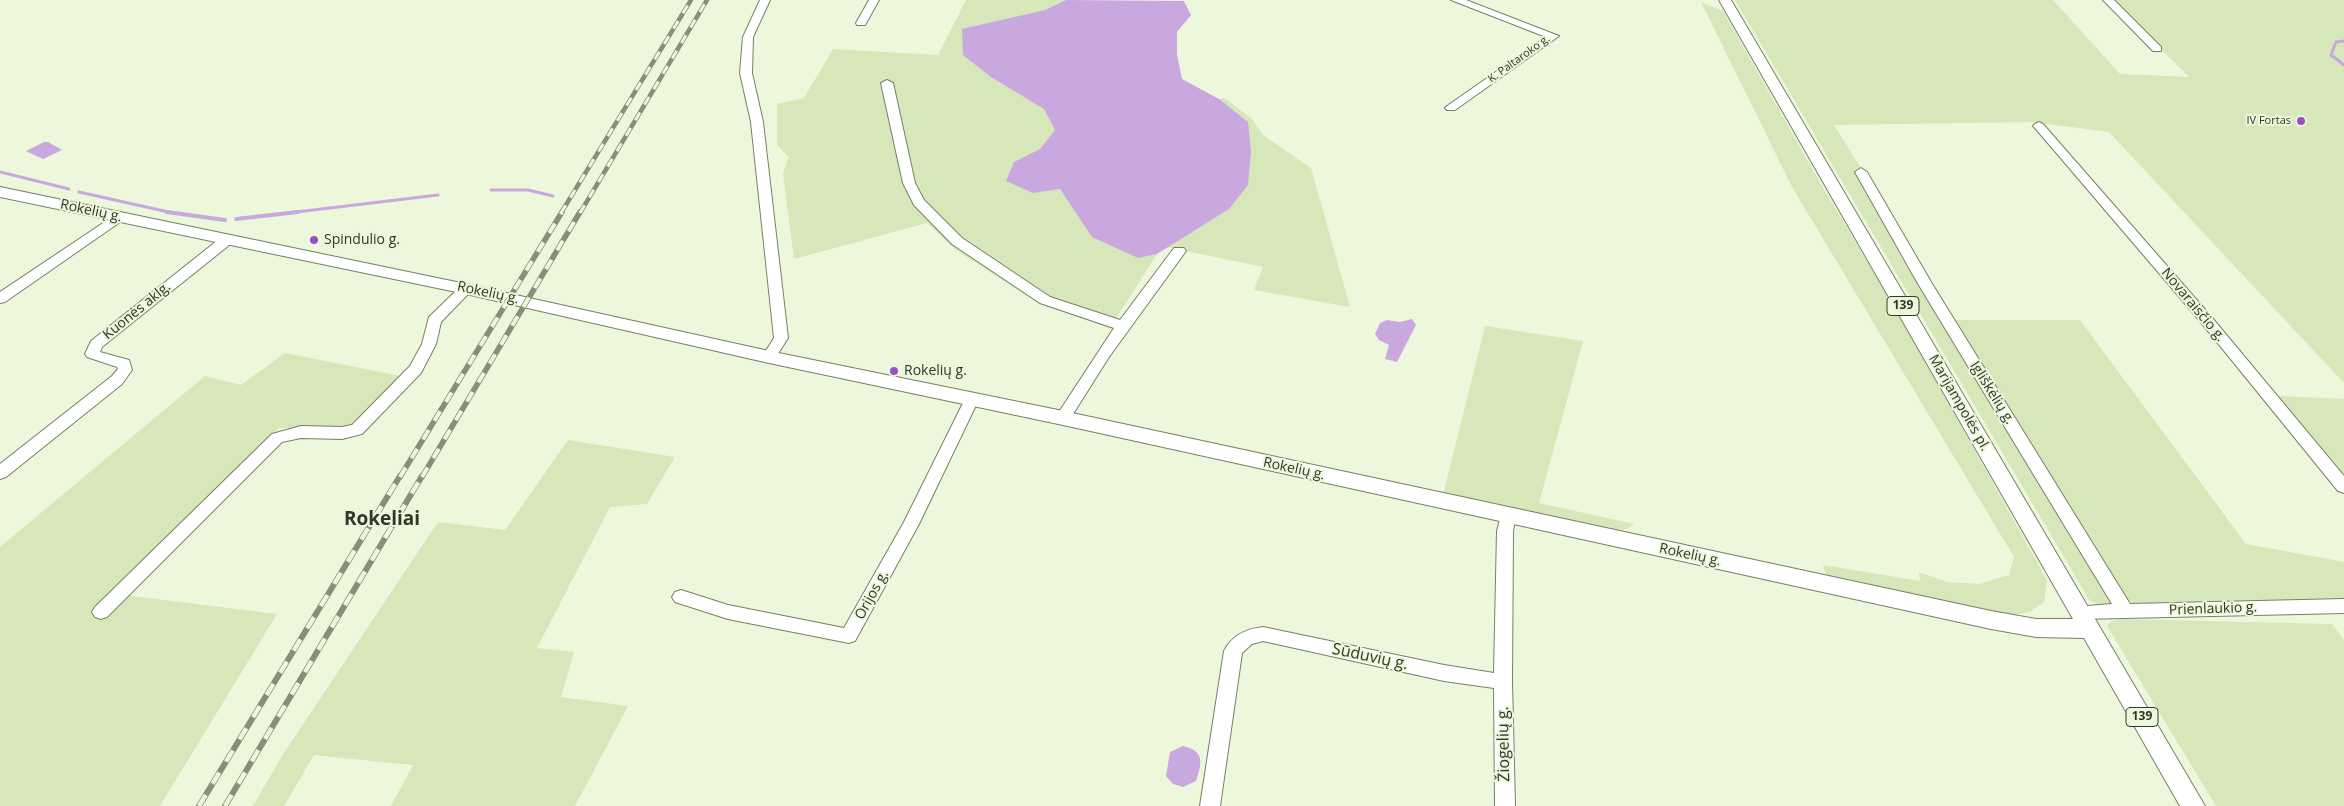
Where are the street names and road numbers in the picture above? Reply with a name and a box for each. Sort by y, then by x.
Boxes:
street label: K. Paltaroko g. [1485,32,1553,86]
street label: Rokelių g. [59,196,123,226]
street label: Novaraisčio g. [2157,265,2229,345]
street label: Rokelių g. [456,278,520,308]
street label: Kuonės aklg. [100,279,174,343]
road number: 139 [1887,296,1919,316]
street label: Marijampolės pl. [1925,352,1993,454]
street label: Igliškėlių g. [1966,358,2018,428]
street label: Rokelių g. [1262,454,1326,484]
street label: Rokelių g. [1658,540,1722,570]
street label: Orijos g. [852,567,892,623]
street label: Prienlaukio g. [2169,599,2257,619]
street label: Sūduvių g. [1330,640,1410,674]
street label: Žiogelių g. [1494,706,1514,782]
road number: 139 [2126,708,2158,726]

